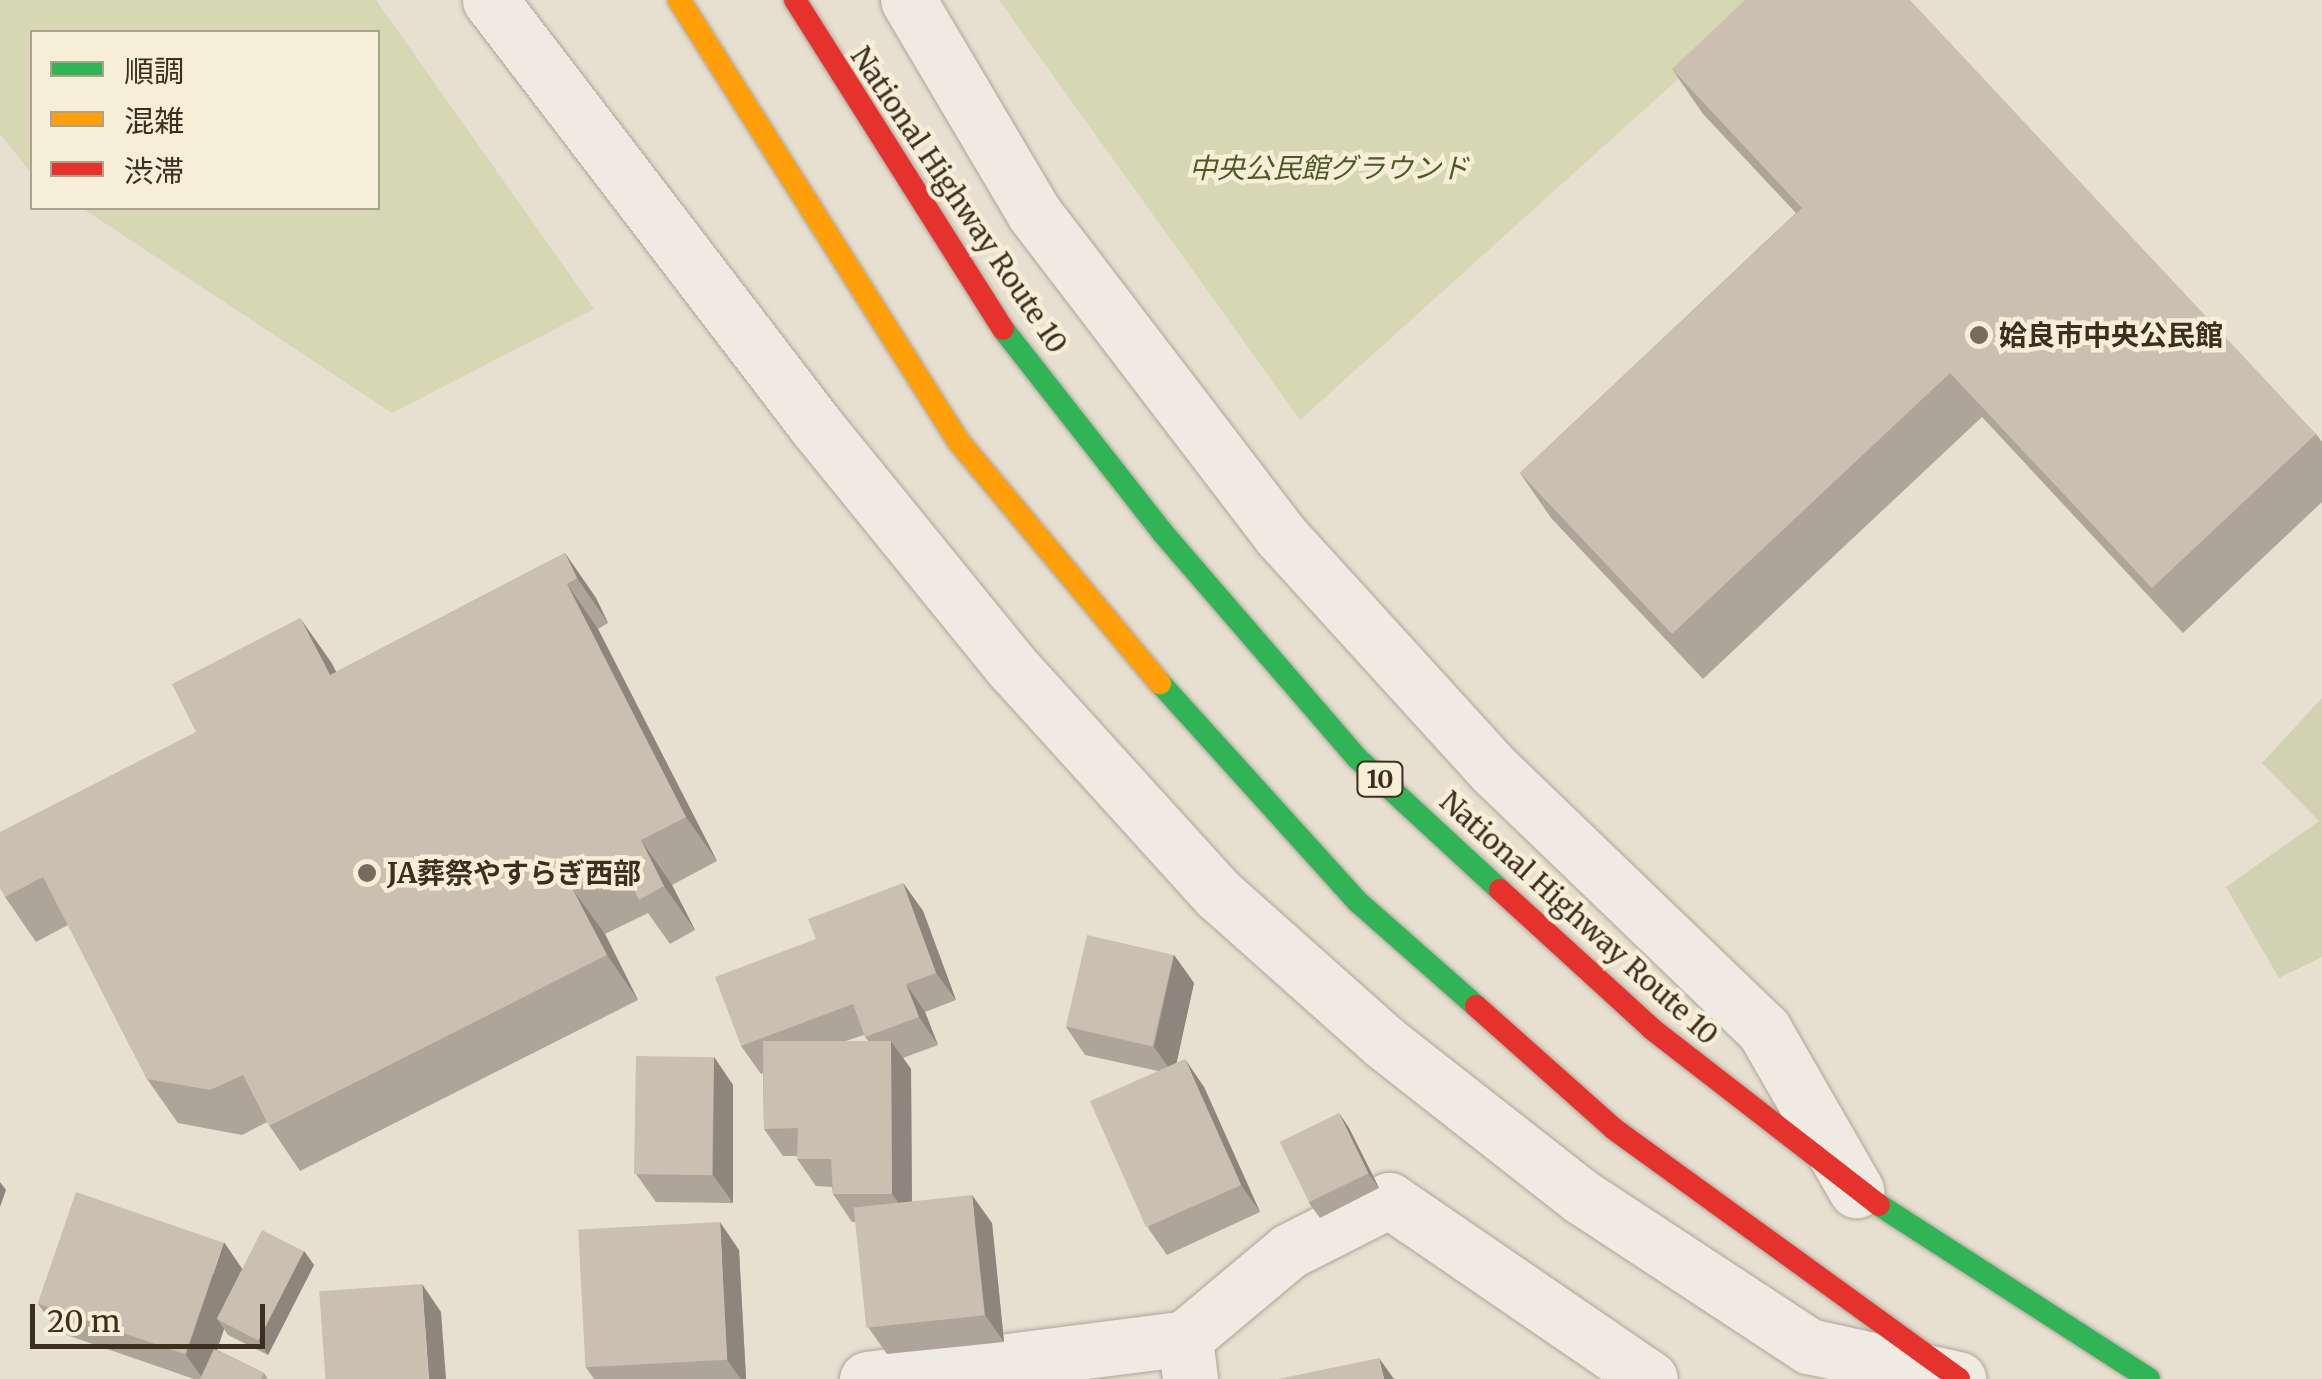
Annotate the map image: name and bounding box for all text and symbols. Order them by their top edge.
legend [30,30,380,210]
street label: National Highway Route 10 [844,40,1074,360]
text: 順調 [124,52,184,90]
text: 混雑 [124,102,184,140]
park label: 中央公民館グラウンド [1189,151,1469,185]
text: 渋滞 [124,152,184,190]
place label: 姶良市中央公民館 [1999,318,2223,352]
marker: 姶良市中央公民館 [1968,324,1990,346]
road number: 10 [1355,759,1405,799]
street label: National Highway Route 10 [1433,784,1725,1052]
place label: JA葬祭やすらぎ西部 [387,856,641,890]
marker: JA葬祭やすらぎ西部 [356,862,378,884]
scale bar [35,1284,270,1346]
text: 20 m [47,1302,120,1340]

